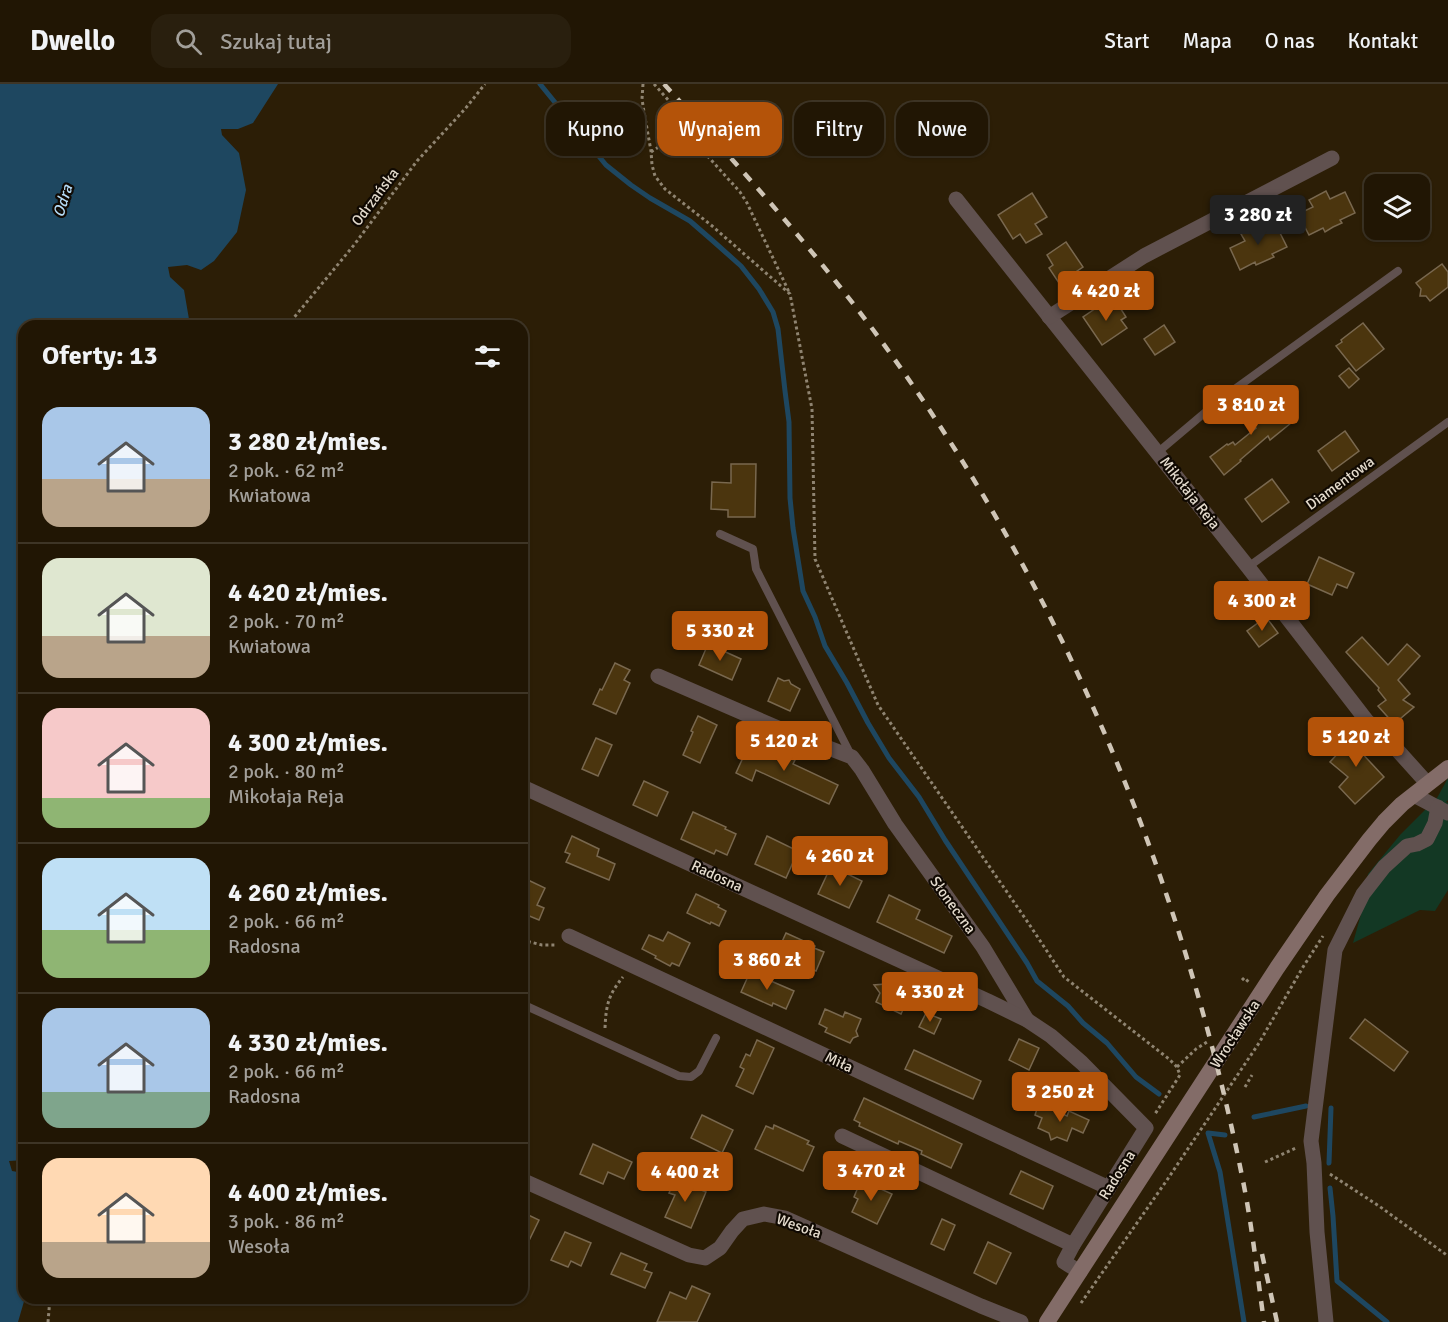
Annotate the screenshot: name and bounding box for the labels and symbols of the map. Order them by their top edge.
street label: Odrzańska [347,165,403,229]
water label: Odra [49,182,78,220]
pin: 3 280 zł [1196,195,1320,246]
pin: 4 420 zł [1044,271,1168,322]
pin: 3 810 zł [1189,385,1313,436]
street label: Diamentowa [1302,452,1378,514]
street label: Mikołaja Reja [1156,453,1224,533]
pin: 4 300 zł [1200,581,1324,632]
pin: 5 330 zł [658,611,782,662]
pin: 5 120 zł [1294,717,1418,768]
pin: 5 120 zł [722,721,846,772]
pin: 4 260 zł [778,836,902,887]
street label: Radosna [688,856,746,896]
street label: Słoneczna [926,873,980,937]
pin: 3 860 zł [705,940,829,991]
pin: 4 330 zł [868,972,992,1023]
street label: Wrocławska [1206,997,1264,1071]
street label: Miła [822,1048,856,1076]
pin: 3 250 zł [998,1072,1122,1123]
street label: Radosna [1095,1147,1139,1203]
pin: 3 470 zł [809,1151,933,1202]
pin: 4 400 zł [623,1152,747,1203]
street label: Wesoła [774,1210,824,1242]

